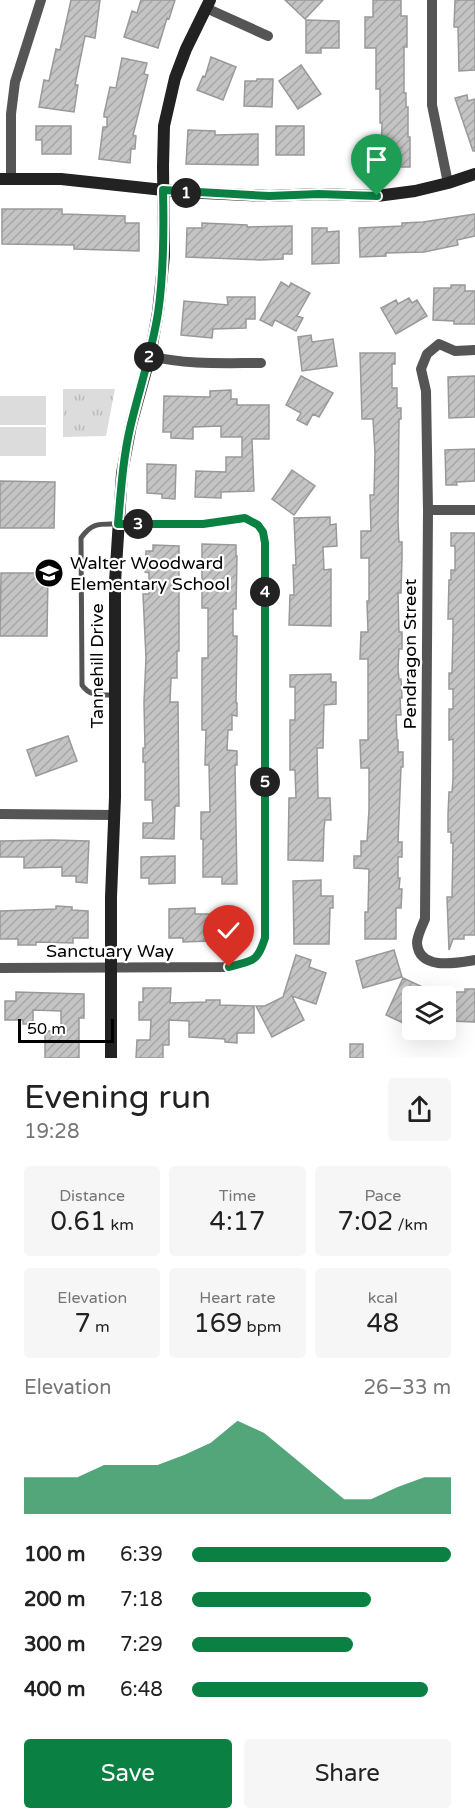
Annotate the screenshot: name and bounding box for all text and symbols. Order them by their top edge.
pin [351,134,402,196]
icon: arrive [360,143,393,176]
pin: 1 [171,178,201,208]
text: 1 [181,183,191,203]
pin: 2 [134,342,164,372]
text: 2 [144,347,154,367]
pin: 3 [123,509,153,539]
text: 3 [133,514,143,534]
place label: Walter Woodward Elementary School [70,552,230,595]
school or university icon: Walter Woodward Elementary School [33,557,65,589]
pin: 4 [250,577,280,607]
street label: Pendragon Street [399,579,421,729]
text: 4 [260,582,270,602]
street label: Tannehill Drive [86,603,108,729]
pin: 5 [250,767,280,797]
text: 5 [260,772,270,792]
pin [203,905,254,967]
icon: check [212,914,245,947]
street label: Sanctuary Way [46,940,174,962]
map controls [402,986,456,1040]
button: layers [402,986,456,1040]
scale bar [18,1016,114,1044]
text: 50 m [27,1019,66,1039]
text: Evening run [24,1078,211,1117]
button: share [388,1078,451,1141]
text: 19:28 [24,1120,79,1144]
text: Distance [59,1186,125,1206]
text: Time [219,1186,256,1206]
text: Pace [364,1186,401,1206]
text: 0.61 [51,1206,106,1237]
text: 4:17 [210,1206,265,1237]
text: 7:02 [338,1206,393,1237]
text: km [106,1215,134,1235]
text: /km [393,1215,428,1235]
text: Elevation [57,1288,127,1308]
text: Heart rate [199,1288,276,1308]
text: kcal [368,1288,398,1308]
text: 7 [75,1308,91,1339]
text: 169 [193,1308,242,1339]
text: 48 [366,1308,399,1339]
text: m [91,1317,110,1337]
text: bpm [242,1317,282,1337]
text: Elevation [24,1376,111,1400]
text: 26–33 m [364,1376,451,1400]
text: 100 m [24,1543,85,1567]
text: 6:39 [120,1543,163,1567]
text: 200 m [24,1588,85,1612]
text: 7:18 [120,1588,163,1612]
text: 300 m [24,1633,85,1657]
text: 7:29 [120,1633,163,1657]
text: 400 m [24,1678,85,1702]
text: 6:48 [120,1678,163,1702]
button: Save [24,1739,232,1808]
button: Share [244,1739,451,1808]

